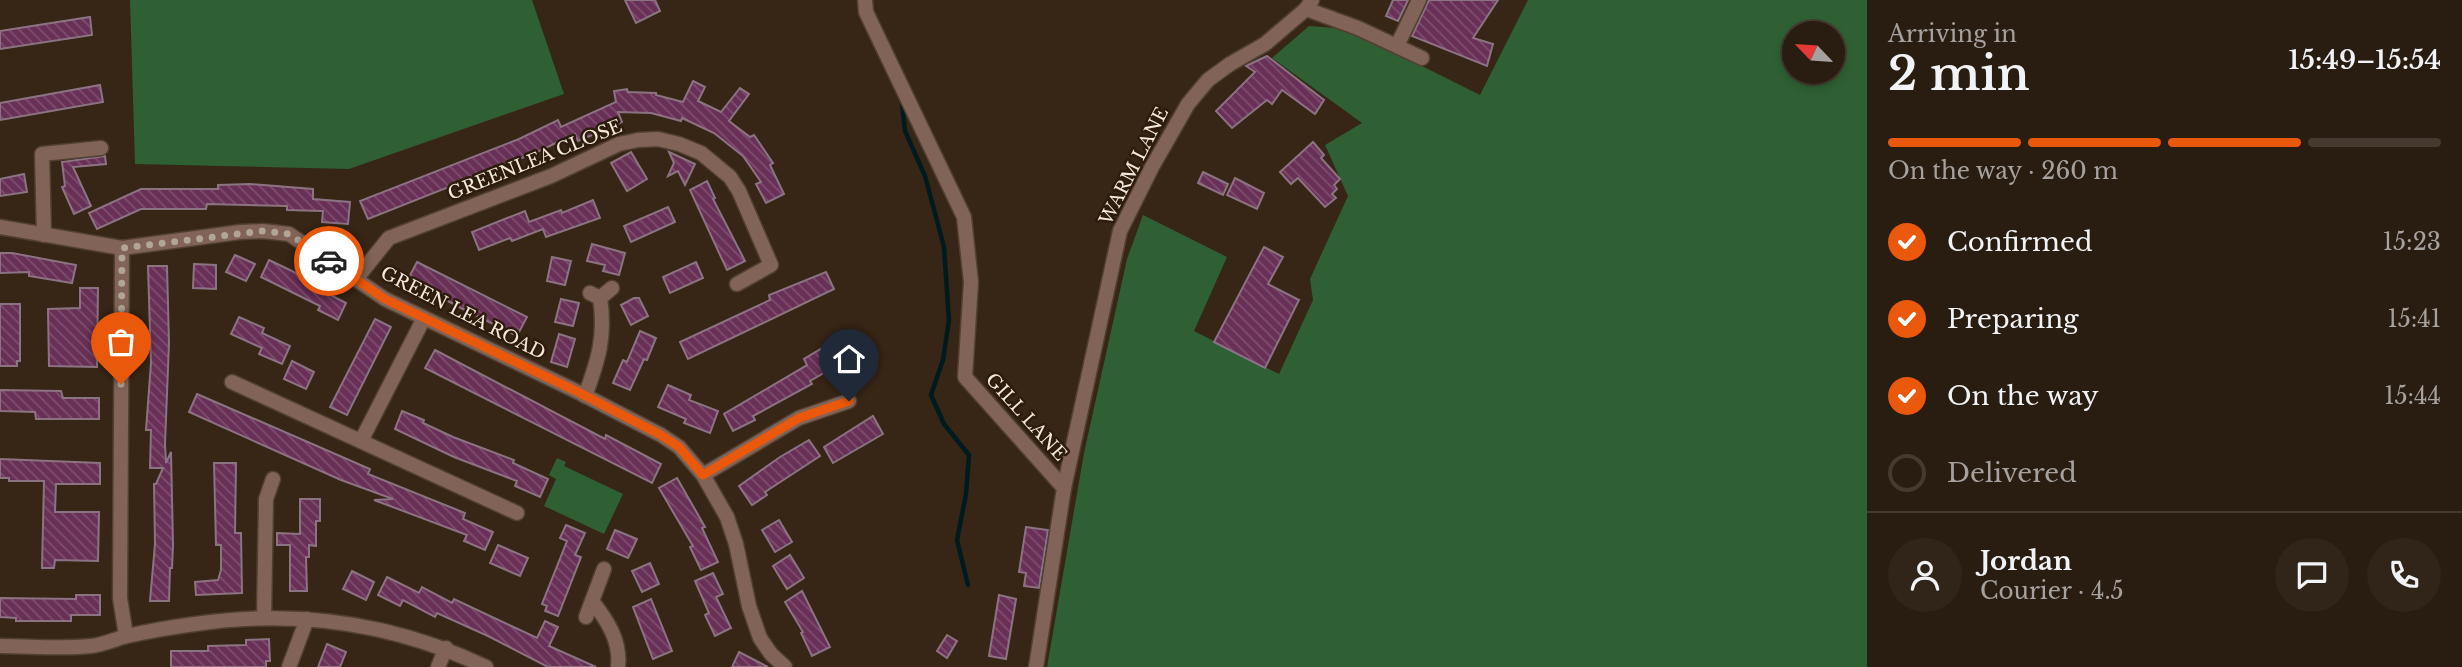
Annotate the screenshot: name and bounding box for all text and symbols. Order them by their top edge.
text: Arriving in [1888,20,2017,48]
north arrow [1782,21,1844,84]
map controls [1782,21,1845,84]
text: 15:49–15:54 [2288,44,2441,76]
text: 2 min [1888,45,2030,102]
street label: WARM LANE [1094,104,1173,229]
street label: GREENLEA CLOSE [445,115,625,205]
text: On the way · 260 m [1888,157,2118,185]
icon: check [1888,223,1926,261]
courier [294,226,364,296]
text: Confirmed [1947,226,2092,258]
text: 15:23 [2383,228,2441,256]
icon: car [310,242,348,280]
street label: GREEN LEA ROAD [377,262,549,364]
icon: check [1888,300,1926,338]
text: Preparing [1947,303,2079,335]
text: 15:41 [2387,305,2441,333]
pin [91,312,151,384]
icon: bag [102,323,140,361]
pin [819,329,879,401]
icon: home [830,340,868,378]
street label: GILL LANE [981,369,1071,465]
icon: check [1888,377,1926,415]
text: On the way [1947,380,2099,412]
text: 15:44 [2384,382,2441,410]
text: Delivered [1947,457,2077,489]
button: person [1888,538,1962,612]
button: chat [2275,538,2349,612]
button: phone [2367,538,2441,612]
text: Jordan [1980,545,2072,577]
text: Courier · 4.5 [1980,577,2124,605]

